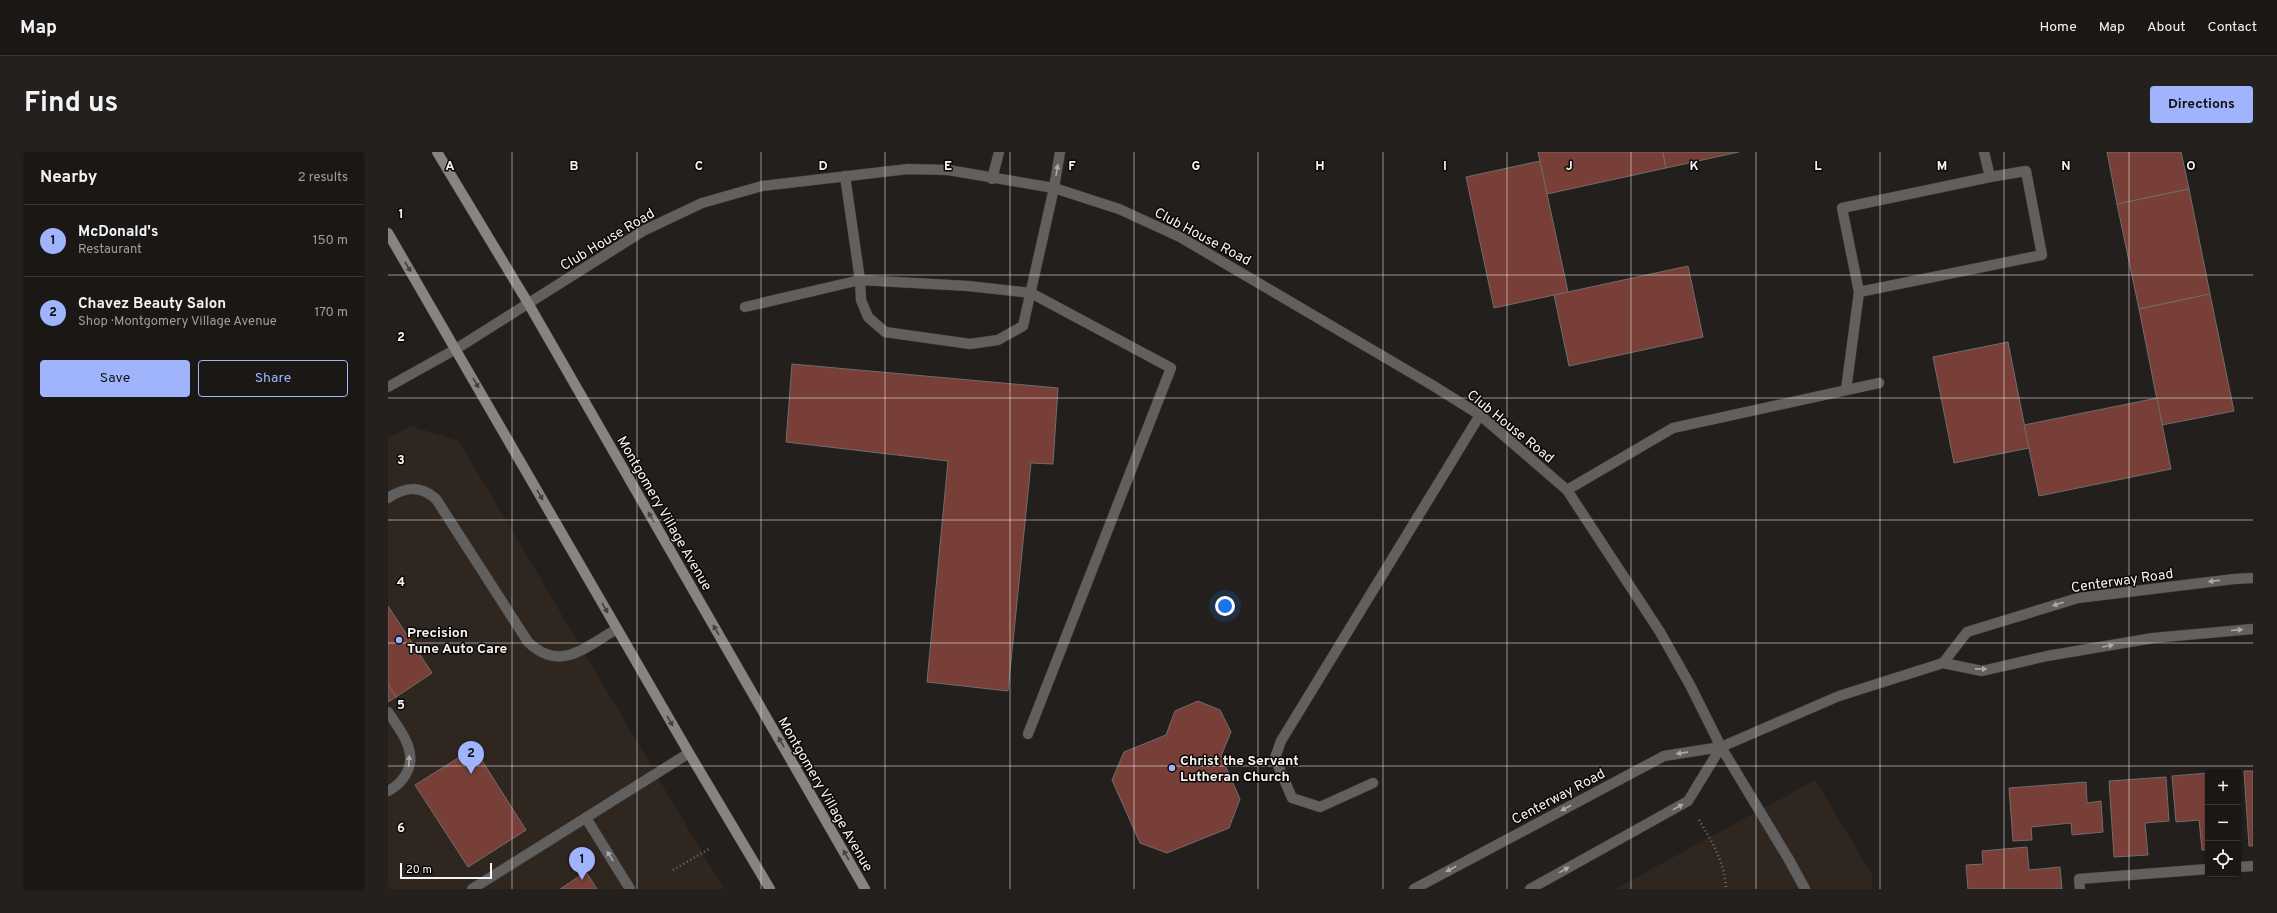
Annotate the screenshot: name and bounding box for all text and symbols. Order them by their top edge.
text: Map [20,16,57,40]
text: Home [2040,19,2077,36]
text: Map [2099,19,2125,36]
text: About [2147,19,2186,36]
text: Contact [2208,19,2257,36]
text: Find us [24,86,118,122]
button: Directions [2150,86,2253,123]
text: A [445,159,455,175]
text: B [570,159,579,175]
text: C [695,159,703,175]
text: D [818,159,828,175]
text: E [944,159,952,175]
text: F [1068,159,1076,175]
text: G [1192,159,1201,175]
text: H [1315,159,1325,175]
text: I [1443,159,1447,175]
text: J [1565,159,1573,175]
text: K [1689,159,1699,175]
text: L [1814,159,1822,175]
text: M [1937,159,1947,175]
text: N [2061,159,2071,175]
text: O [2186,159,2196,175]
one-way arrow [1054,164,1060,176]
text: Nearby [40,167,97,189]
text: 2 results [298,170,348,186]
street label: Club House Road [558,205,658,275]
street label: Club House Road [1151,205,1254,270]
text: 1 [398,207,404,223]
text: McDonald's [78,223,158,242]
text: 1 [50,233,56,249]
text: 150 m [313,233,348,249]
text: Restaurant [78,242,142,258]
one-way arrow [404,261,411,273]
text: Chavez Beauty Salon [78,295,226,314]
text: 2 [49,305,57,321]
text: 170 m [314,305,348,321]
text: Shop · Montgomery Village Avenue [78,314,277,330]
text: 2 [397,330,405,346]
button: Save [40,360,190,397]
button: Share [198,360,348,397]
one-way arrow [472,377,479,389]
street label: Club House Road [1463,387,1557,467]
street label: Montgomery Village Avenue [613,434,715,594]
text: 3 [397,453,405,469]
one-way arrow [537,490,544,501]
one-way arrow [648,511,655,523]
street label: Centerway Road [2070,566,2174,597]
text: 4 [397,575,405,591]
one-way arrow [2208,578,2220,584]
your location [1215,596,1235,616]
one-way arrow [2052,601,2064,607]
one-way arrow [602,602,609,614]
one-way arrow [713,624,719,636]
place label: Precision Tune Auto Care [407,625,507,658]
one-way arrow [2231,627,2243,633]
marker: Precision Tune Auto Care [394,635,404,645]
one-way arrow [2102,642,2115,648]
one-way arrow [1975,666,1988,672]
text: 5 [397,698,405,714]
one-way arrow [667,715,674,727]
street label: Montgomery Village Avenue [774,715,876,875]
one-way arrow [777,737,784,748]
pin: 2 [458,741,484,774]
one-way arrow [1676,750,1688,756]
place label: Christ the Servant Lutheran Church [1180,753,1299,786]
one-way arrow [406,755,413,767]
marker: Christ the Servant Lutheran Church [1167,763,1177,773]
street label: Centerway Road [1509,766,1608,829]
map controls [2205,769,2241,877]
button: + [2205,769,2241,805]
one-way arrow [1672,803,1684,810]
one-way arrow [1560,805,1571,811]
button: − [2205,805,2241,841]
text: 6 [397,821,405,837]
button: locate [2205,841,2241,877]
pin: 1 [569,847,595,880]
one-way arrow [842,849,849,861]
one-way arrow [606,850,613,862]
scale bar [400,861,492,880]
text: 20 m [406,863,432,877]
one-way arrow [1445,866,1457,873]
one-way arrow [1558,867,1570,873]

